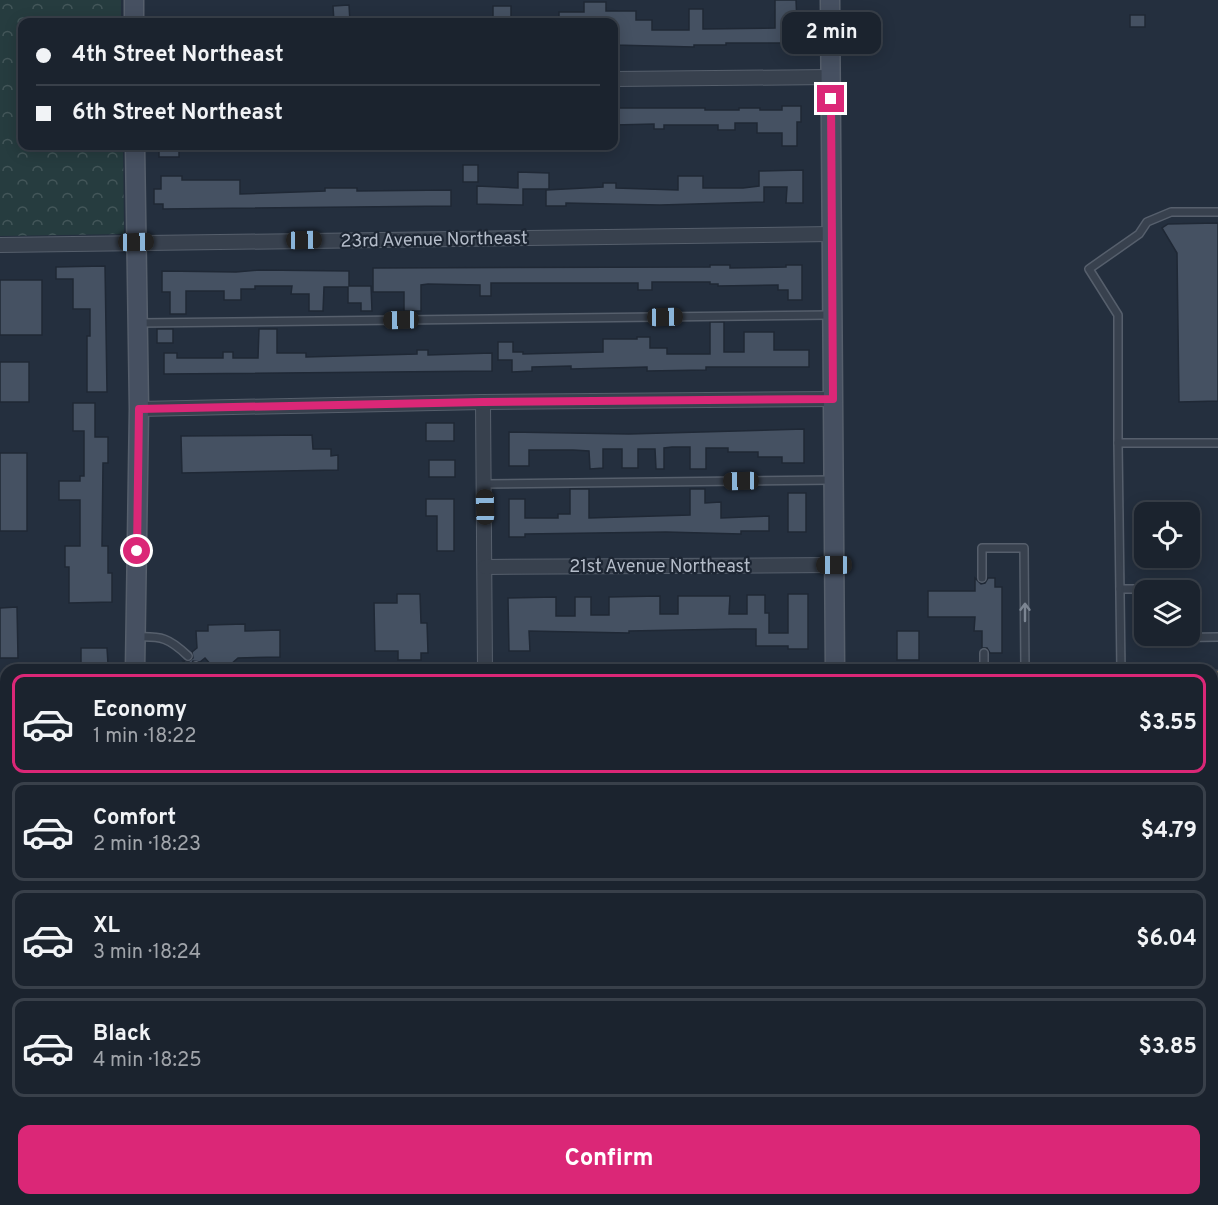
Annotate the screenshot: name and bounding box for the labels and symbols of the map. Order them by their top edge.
callout: 2 min [782,12,880,54]
route end [817,85,844,112]
street label: 23rd Avenue Northeast [340,227,528,254]
car [286,231,322,249]
car [118,233,154,251]
car [647,308,683,326]
car [383,311,419,329]
car [723,472,759,490]
car [476,489,494,525]
route start [123,537,150,564]
street label: 21st Avenue Northeast [569,556,751,579]
car [816,556,852,574]
one-way arrow [1019,603,1031,623]

